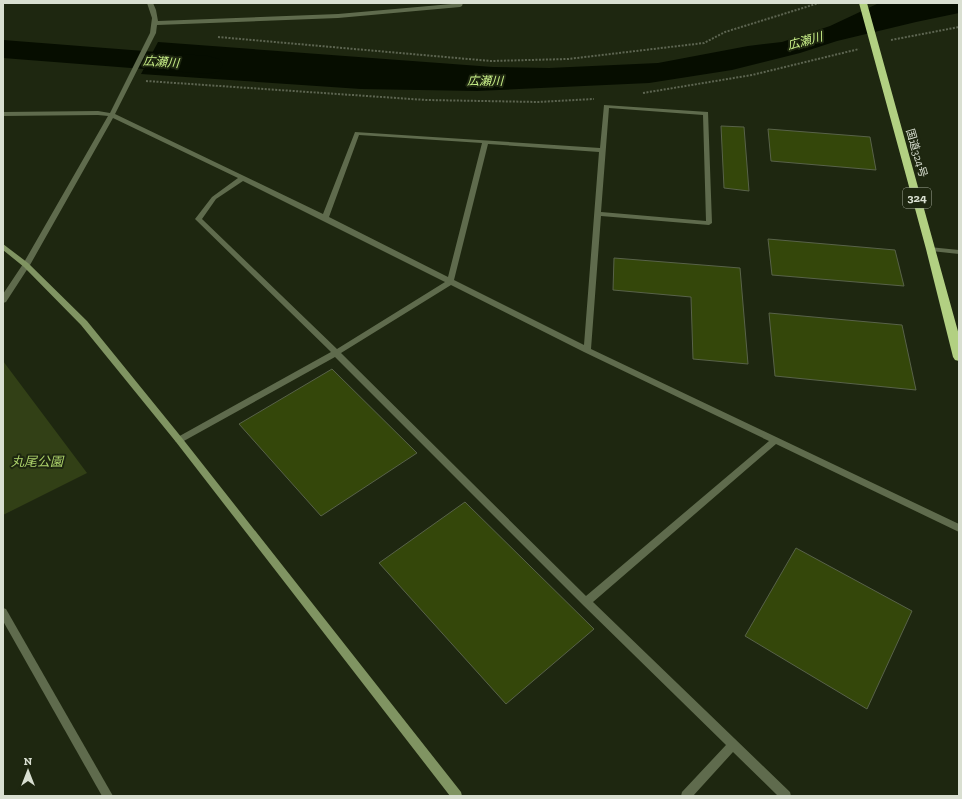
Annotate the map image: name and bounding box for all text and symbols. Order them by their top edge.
water label: 広瀬川 [786,29,826,52]
water label: 広瀬川 [143,54,181,70]
water label: 広瀬川 [467,74,505,88]
street label: 国道324号 [903,127,930,179]
road number: 324 [903,188,931,208]
park label: 丸尾公園 [11,454,65,469]
north arrow [8,751,48,791]
text: N [24,755,33,768]

